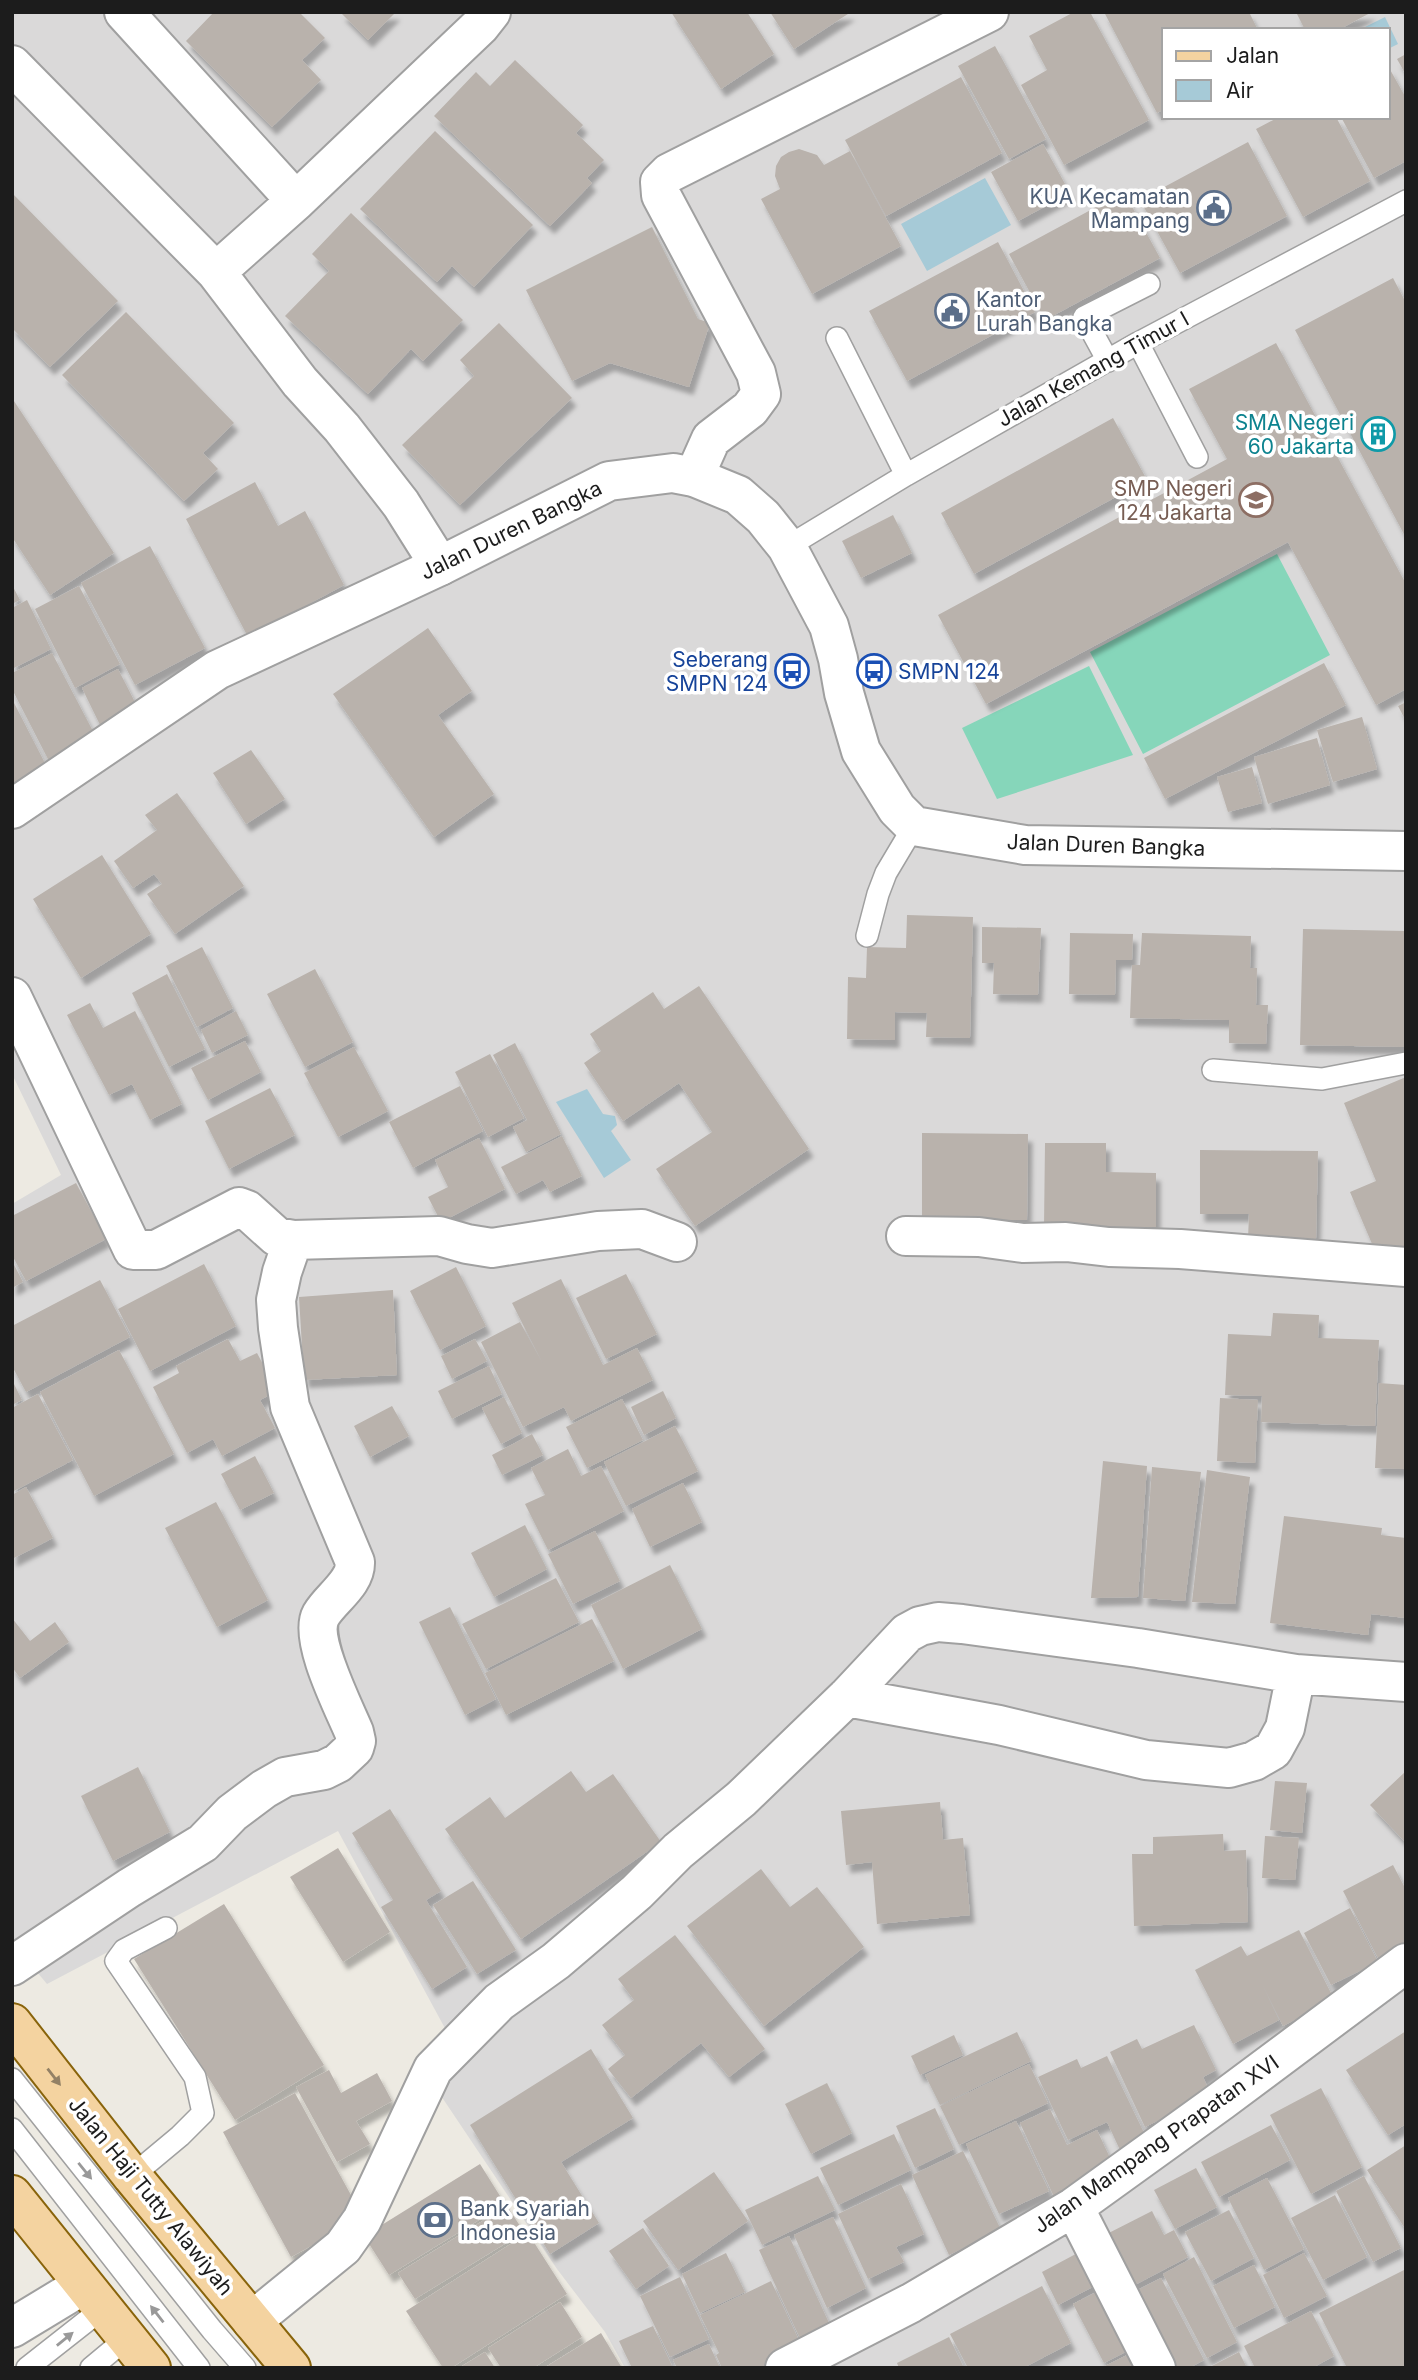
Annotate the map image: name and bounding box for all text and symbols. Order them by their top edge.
legend [1162,28,1390,119]
text: Jalan [1226,43,1279,68]
text: Air [1226,78,1254,103]
place label: KUA Kecamatan Mampang [1029,184,1190,233]
public building icon: KUA Kecamatan Mampang [1195,189,1233,227]
place label: Kantor Lurah Bangka [976,287,1112,336]
public building icon: Kantor Lurah Bangka [933,292,971,330]
street label: Jalan Kemang Timur I [993,306,1193,432]
place label: SMA Negeri 60 Jakarta [1235,410,1354,459]
building icon: SMA Negeri 60 Jakarta [1359,415,1397,453]
street label: Jalan Duren Bangka [416,475,606,585]
place label: SMP Negeri 124 Jakarta [1114,476,1232,525]
school or university icon: SMP Negeri 124 Jakarta [1237,481,1275,519]
place label: Seberang SMPN 124 [666,647,768,696]
bus stop icon: Seberang SMPN 124 [773,652,811,690]
bus stop icon: SMPN 124 [855,652,893,690]
place label: SMPN 124 [898,659,1000,684]
street label: Jalan Duren Bangka [1006,829,1206,861]
street label: Jalan Mampang Prapatan XVI [1029,2050,1283,2238]
one-way arrow [47,2067,62,2085]
street label: Jalan Haji Tutty Alawiyah [63,2092,239,2300]
one-way arrow [77,2163,92,2180]
place label: Bank Syariah Indonesia [460,2196,590,2245]
bank icon: Bank Syariah Indonesia [416,2201,454,2239]
one-way arrow [150,2305,164,2323]
one-way arrow [57,2332,74,2347]

